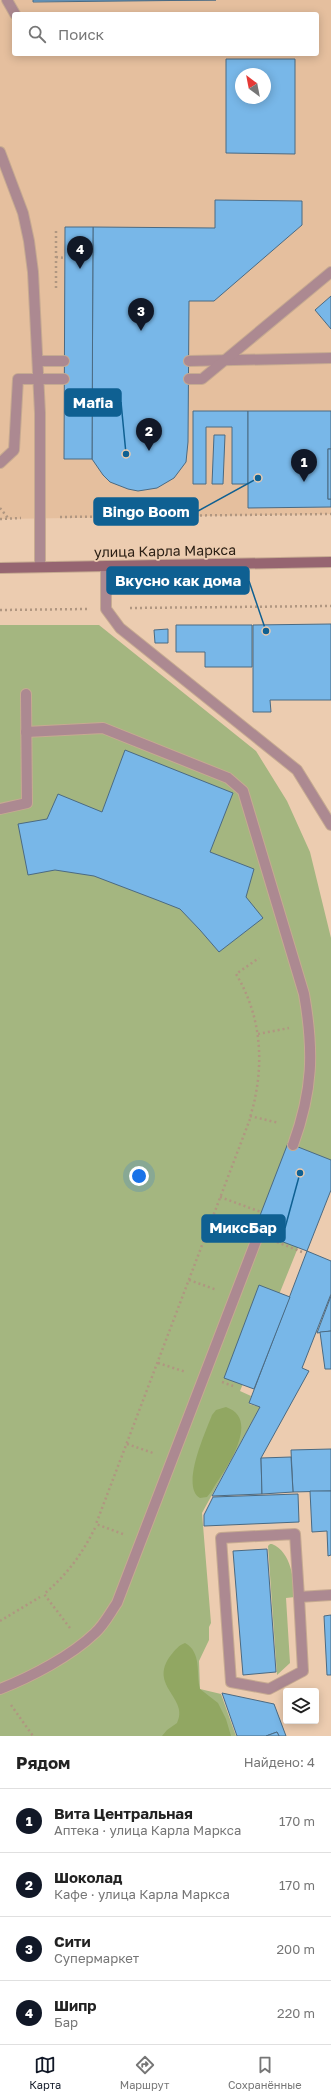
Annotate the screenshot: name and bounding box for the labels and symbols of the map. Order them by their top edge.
north arrow [235,68,271,104]
pin: 4 [67,236,93,269]
pin: 3 [128,298,154,331]
callout: Mafia [65,389,121,416]
text: Mafia [73,393,113,411]
pin: 2 [136,418,162,451]
pin: 1 [291,449,317,482]
callout: Bingo Boom [94,498,198,525]
text: Bingo Boom [102,502,190,520]
street label: улица Карла Маркса [94,541,236,560]
callout: Вкусно как дома [107,567,249,594]
text: Вкусно как дома [115,571,241,589]
your location [129,1166,149,1186]
callout: МиксБар [202,1215,285,1242]
text: МиксБар [209,1218,277,1236]

